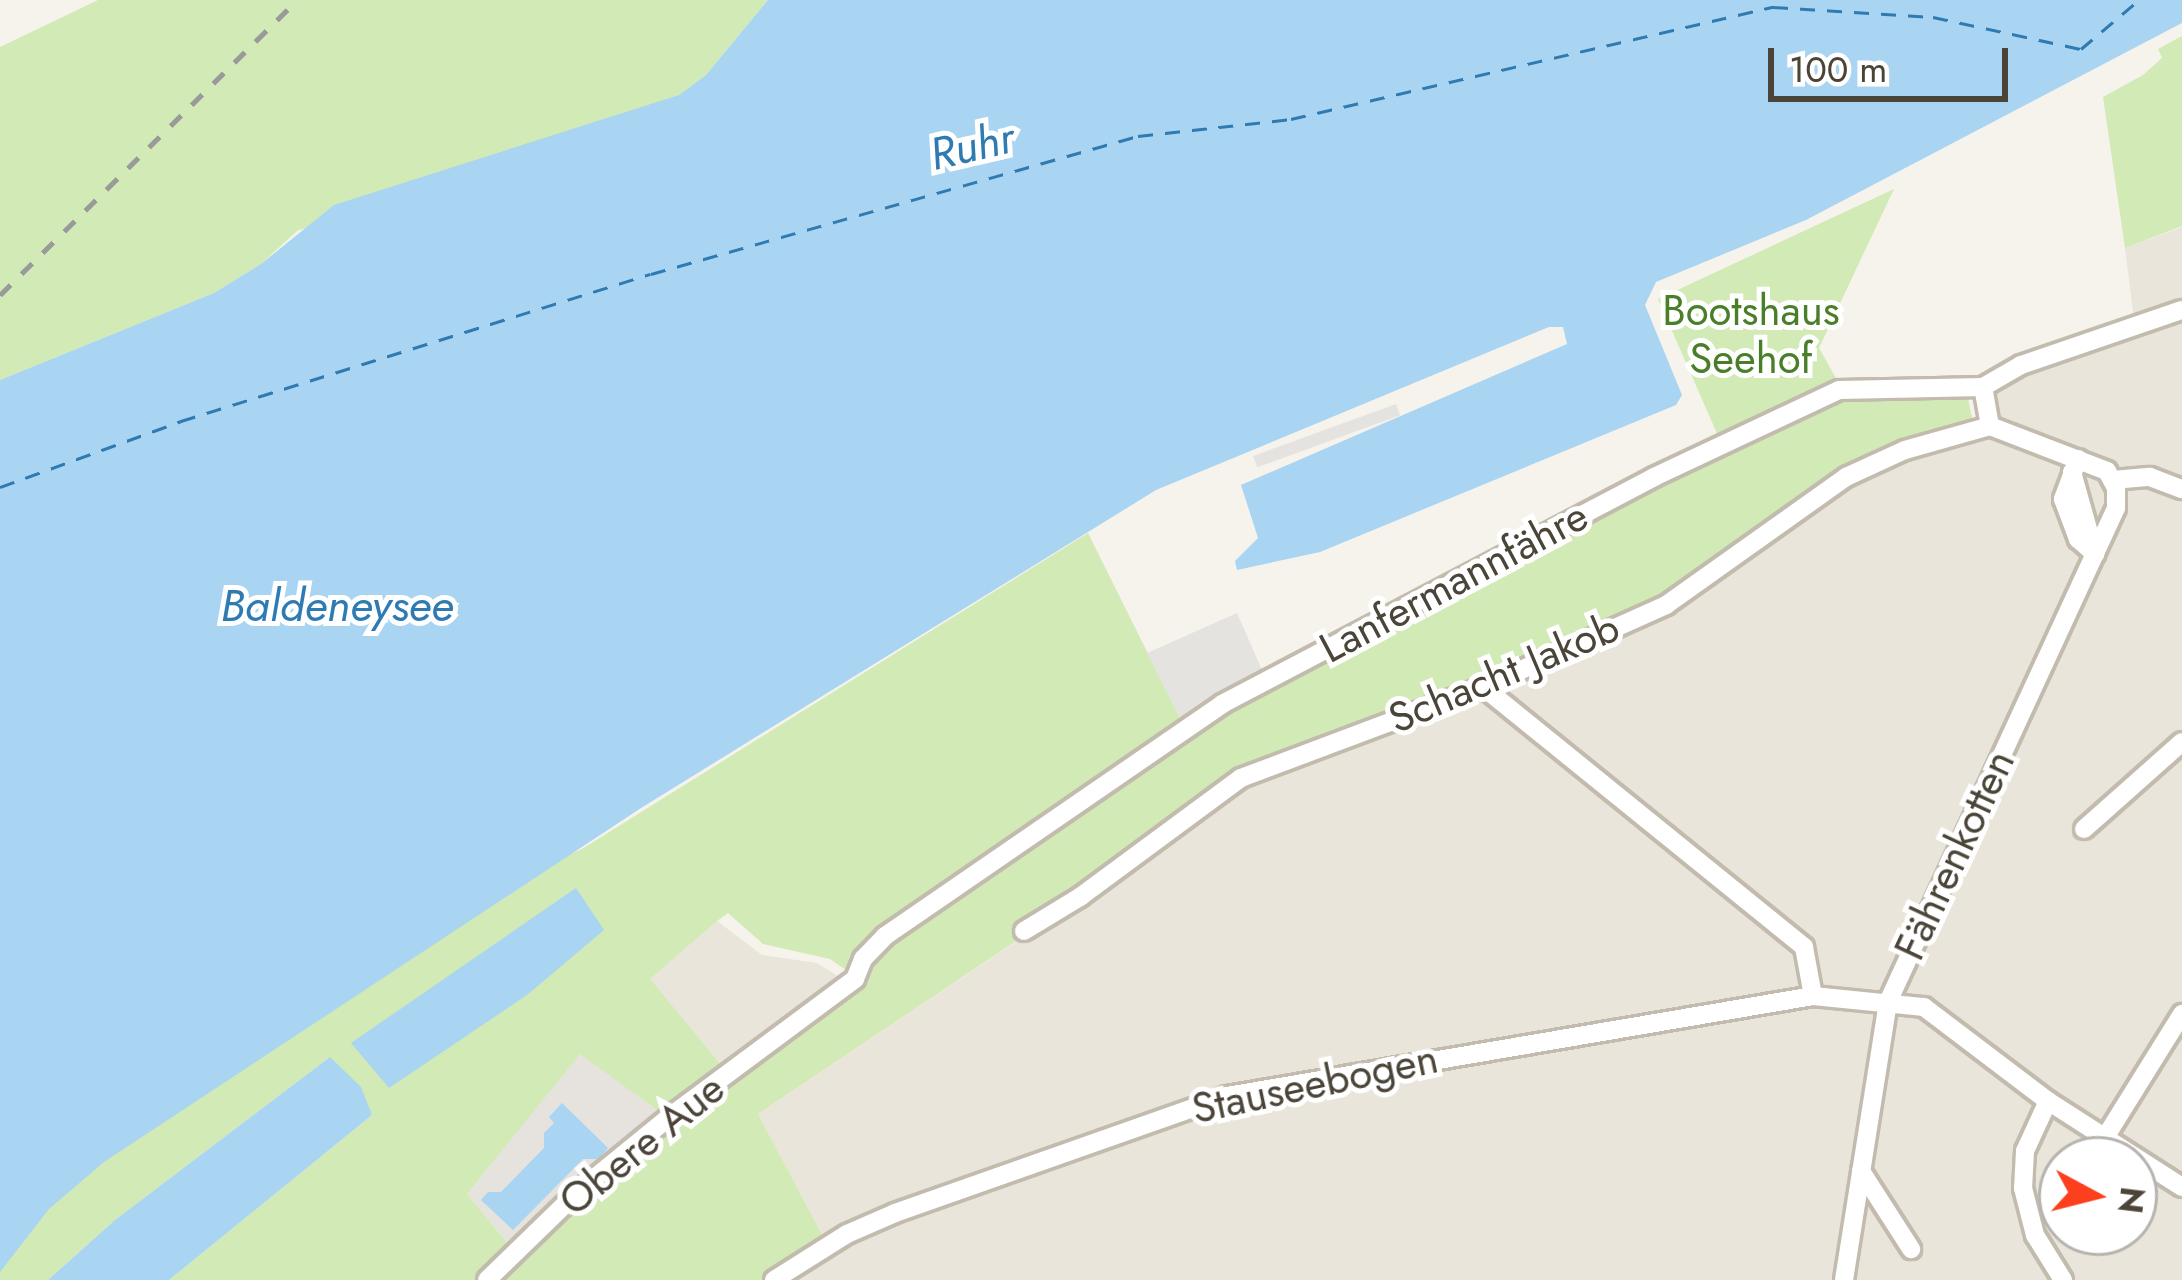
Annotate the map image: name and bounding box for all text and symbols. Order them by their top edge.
scale bar [1774,24,2014,98]
text: 100 m [1789,43,1887,95]
water label: Ruhr [924,110,1020,182]
park label: Bootshaus Seehof [1662,286,1840,385]
street label: Lanfermannfähre [1311,490,1597,674]
water label: Baldeneysee [220,579,454,633]
street label: Schacht Jakob [1381,602,1627,744]
street label: Fährenkotten [1885,742,2025,968]
street label: Stauseebogen [1187,1033,1443,1135]
street label: Obere Aue [549,1063,735,1227]
north arrow [2038,1136,2158,1256]
text: N [2106,1184,2156,1216]

